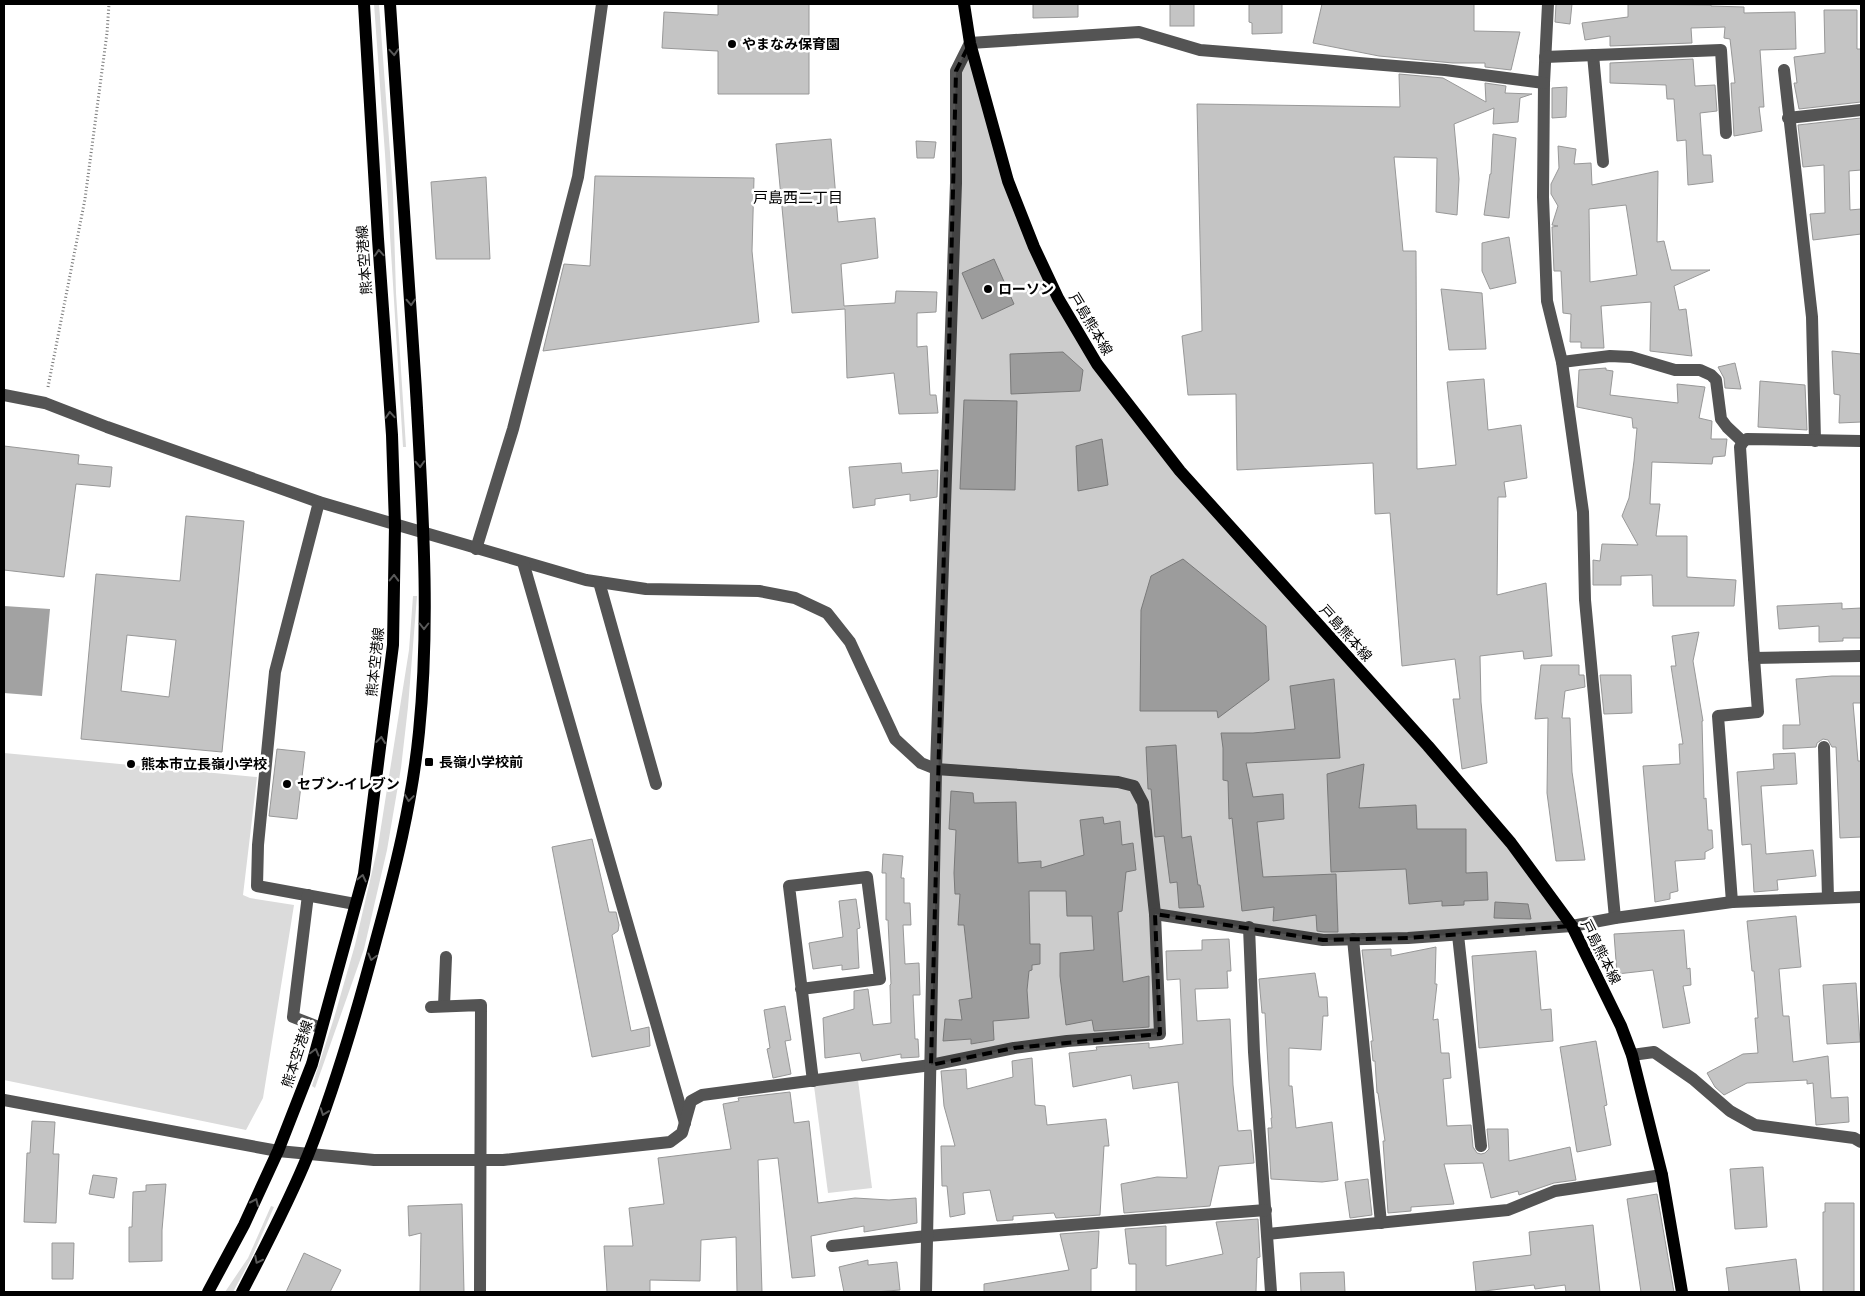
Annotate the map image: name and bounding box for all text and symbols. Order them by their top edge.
place label: やまなみ保育園 [742,36,840,52]
marker: やまなみ保育園 [726,38,738,50]
one-way arrow [388,49,399,57]
district label: 戸島西二丁目 [753,189,843,206]
street label: 熊本空港線 [354,225,374,295]
one-way arrow [373,249,384,257]
place label: ローソン [998,281,1054,297]
marker: ローソン [982,283,994,295]
street label: 戸島熊本線 [1066,290,1116,358]
one-way arrow [405,298,416,306]
one-way arrow [385,411,396,419]
one-way arrow [415,460,425,468]
one-way arrow [389,574,400,582]
street label: 戸島熊本線 [1317,602,1375,664]
one-way arrow [419,623,429,631]
street label: 熊本空港線 [363,626,387,698]
one-way arrow [375,735,386,743]
place label: 長嶺小学校前 [439,754,523,770]
place label: 熊本市立長嶺小学校 [141,756,267,772]
marker: 長嶺小学校前 [423,756,435,768]
marker: 熊本市立長嶺小学校 [125,758,137,770]
place label: セブン-イレブン [297,776,400,792]
marker: セブン-イレブン [281,778,293,790]
one-way arrow [404,795,415,803]
one-way arrow [356,873,367,882]
street label: 戸島熊本線 [1578,917,1624,987]
one-way arrow [367,952,378,961]
street label: 熊本空港線 [279,1018,315,1090]
one-way arrow [309,1047,320,1056]
one-way arrow [320,1107,330,1115]
one-way arrow [248,1198,259,1207]
one-way arrow [254,1255,264,1264]

